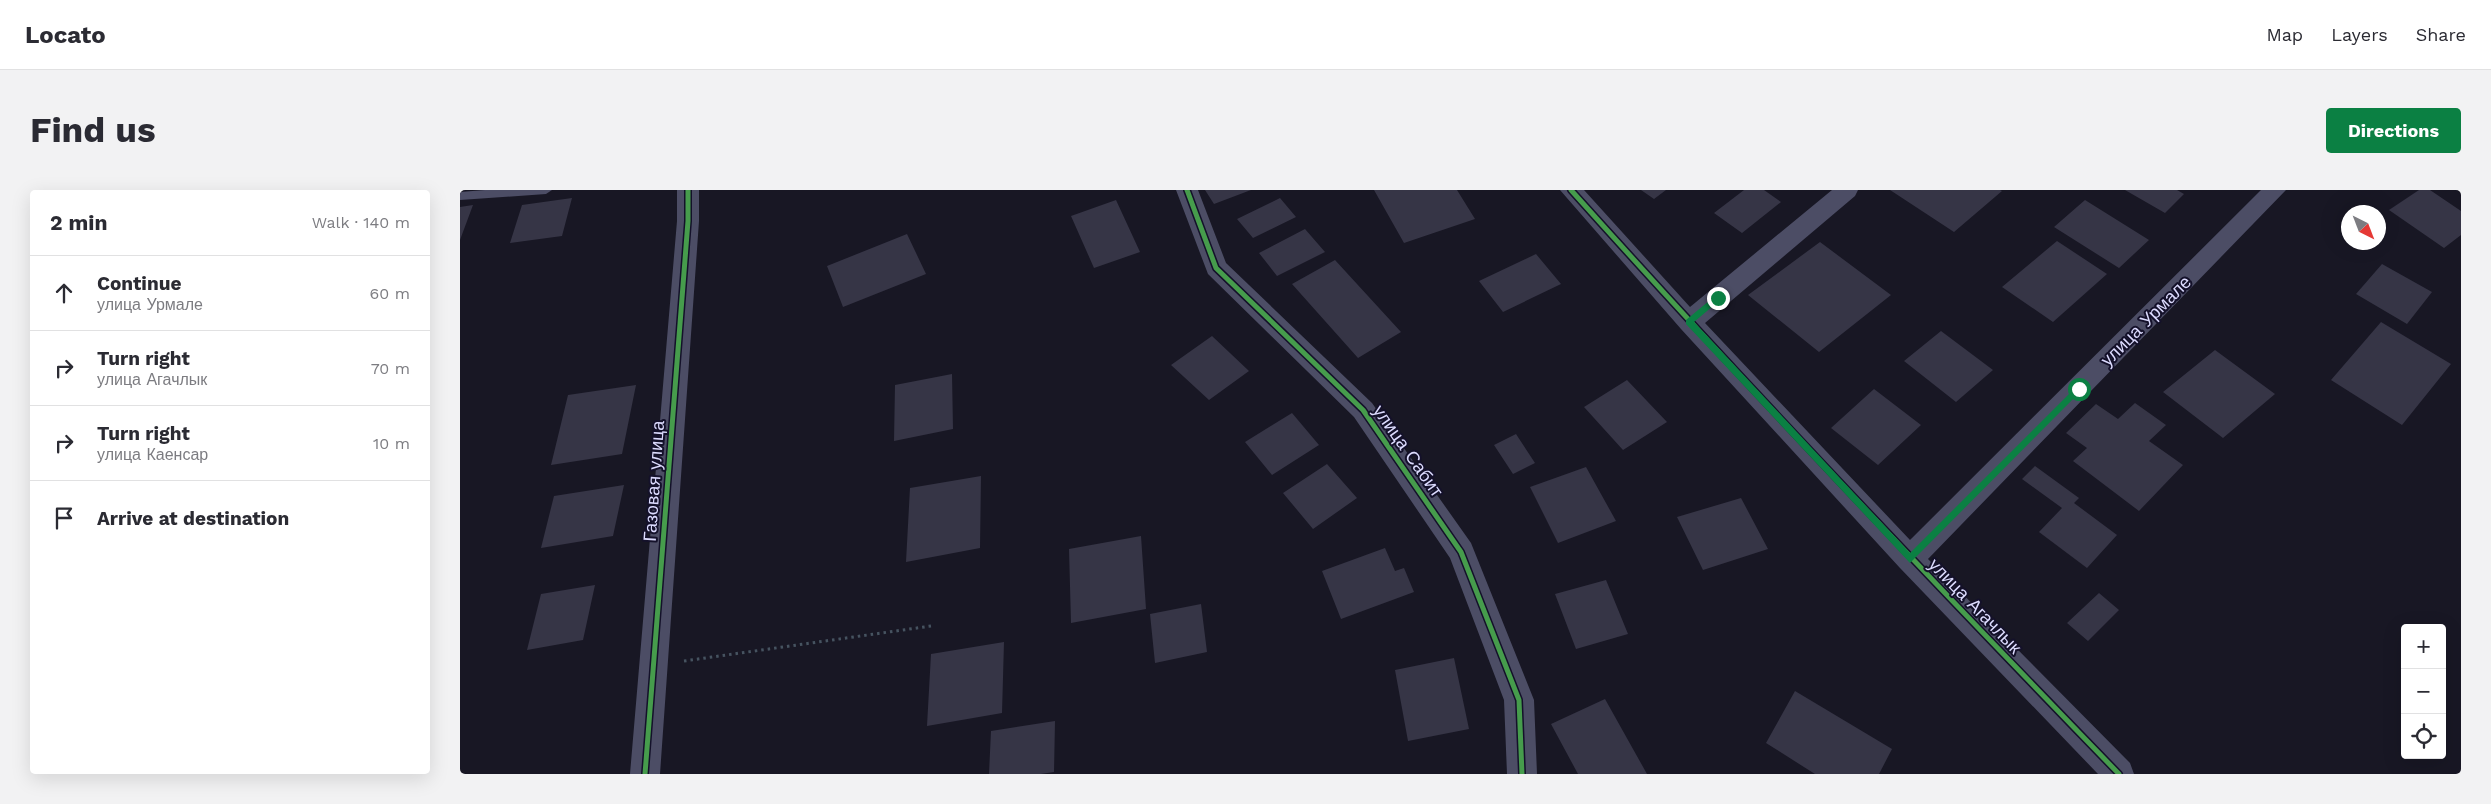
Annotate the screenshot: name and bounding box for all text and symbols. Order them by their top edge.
text: Locato [25,21,106,49]
text: Map [2266,24,2303,45]
text: Layers [2331,24,2388,45]
text: Share [2416,24,2466,45]
button: Directions [2326,108,2461,153]
text: Find us [30,109,156,151]
north arrow [2341,205,2386,250]
text: 2 min [50,210,107,235]
text: Walk · 140 m [312,213,410,232]
street label: улица Урмале [2096,271,2195,370]
text: Continue [97,272,181,295]
icon: ahead [50,279,78,307]
text: 60 m [370,284,410,303]
route end [1707,287,1730,310]
text: улица Урмале [97,295,203,314]
text: Turn right [97,347,190,370]
icon: right [50,354,78,382]
text: 70 m [371,359,410,378]
text: улица Агачлык [97,370,207,389]
route start [2068,378,2091,401]
street label: улица Сабит [1369,401,1448,501]
street label: Газовая улица [639,419,668,542]
text: Turn right [97,422,190,445]
icon: right [50,429,78,457]
text: 10 m [373,434,410,453]
text: улица Каенсар [97,445,208,464]
icon: arrive [50,504,78,532]
text: Arrive at destination [97,507,289,530]
street label: улица Агачлык [1925,554,2026,658]
map controls [2401,624,2446,759]
button: + [2401,624,2446,669]
button: − [2401,669,2446,714]
button: locate [2401,714,2446,759]

